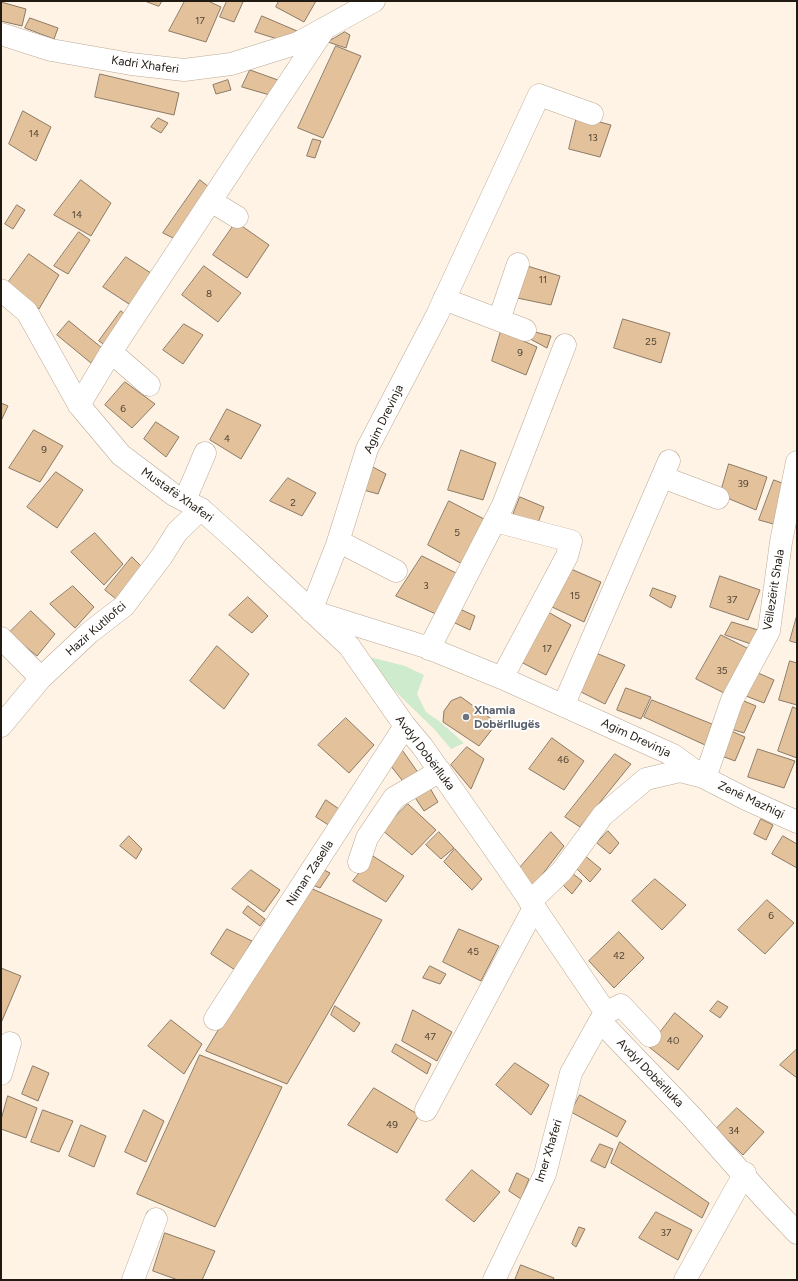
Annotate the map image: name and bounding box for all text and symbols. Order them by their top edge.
house number: 17 [195,15,205,27]
street label: Kadri Xhaferi [110,53,180,77]
house number: 14 [29,128,39,140]
house number: 13 [588,132,598,144]
house number: 14 [72,209,82,221]
house number: 11 [539,274,547,286]
house number: 8 [206,288,212,300]
house number: 25 [645,336,657,348]
house number: 9 [517,347,523,359]
street label: Agim Drevinja [361,382,407,456]
house number: 6 [120,403,126,415]
house number: 4 [224,433,230,445]
house number: 9 [41,444,47,456]
street label: Mustafë Xhaferi [138,465,216,525]
house number: 39 [737,478,749,490]
house number: 2 [290,497,296,509]
house number: 5 [454,527,460,539]
street label: Vëllezërit Shala [760,548,788,632]
house number: 3 [423,580,429,592]
house number: 15 [570,590,580,602]
house number: 37 [727,594,737,606]
street label: Hazir Kutllofci [63,599,129,659]
house number: 17 [542,643,552,655]
house number: 35 [716,665,728,677]
place label: Xhamia Dobërllugës [474,703,540,731]
marker: Xhamia Dobërllugës [461,712,471,722]
street label: Avdyl Dobërlluka [392,713,458,793]
street label: Agim Drevinja [599,716,673,760]
house number: 46 [557,754,569,766]
street label: Zenë Mazhiqi [715,778,787,822]
street label: Niman Zasella [283,837,337,909]
house number: 6 [768,910,774,922]
house number: 45 [467,946,479,958]
house number: 42 [613,950,625,962]
house number: 47 [424,1031,436,1043]
house number: 40 [667,1035,679,1047]
street label: Avdyl Dobërlluka [614,1036,686,1110]
street label: Imer Xhaferi [533,1118,565,1184]
house number: 49 [386,1119,398,1131]
house number: 34 [728,1125,740,1137]
house number: 37 [661,1227,671,1239]

